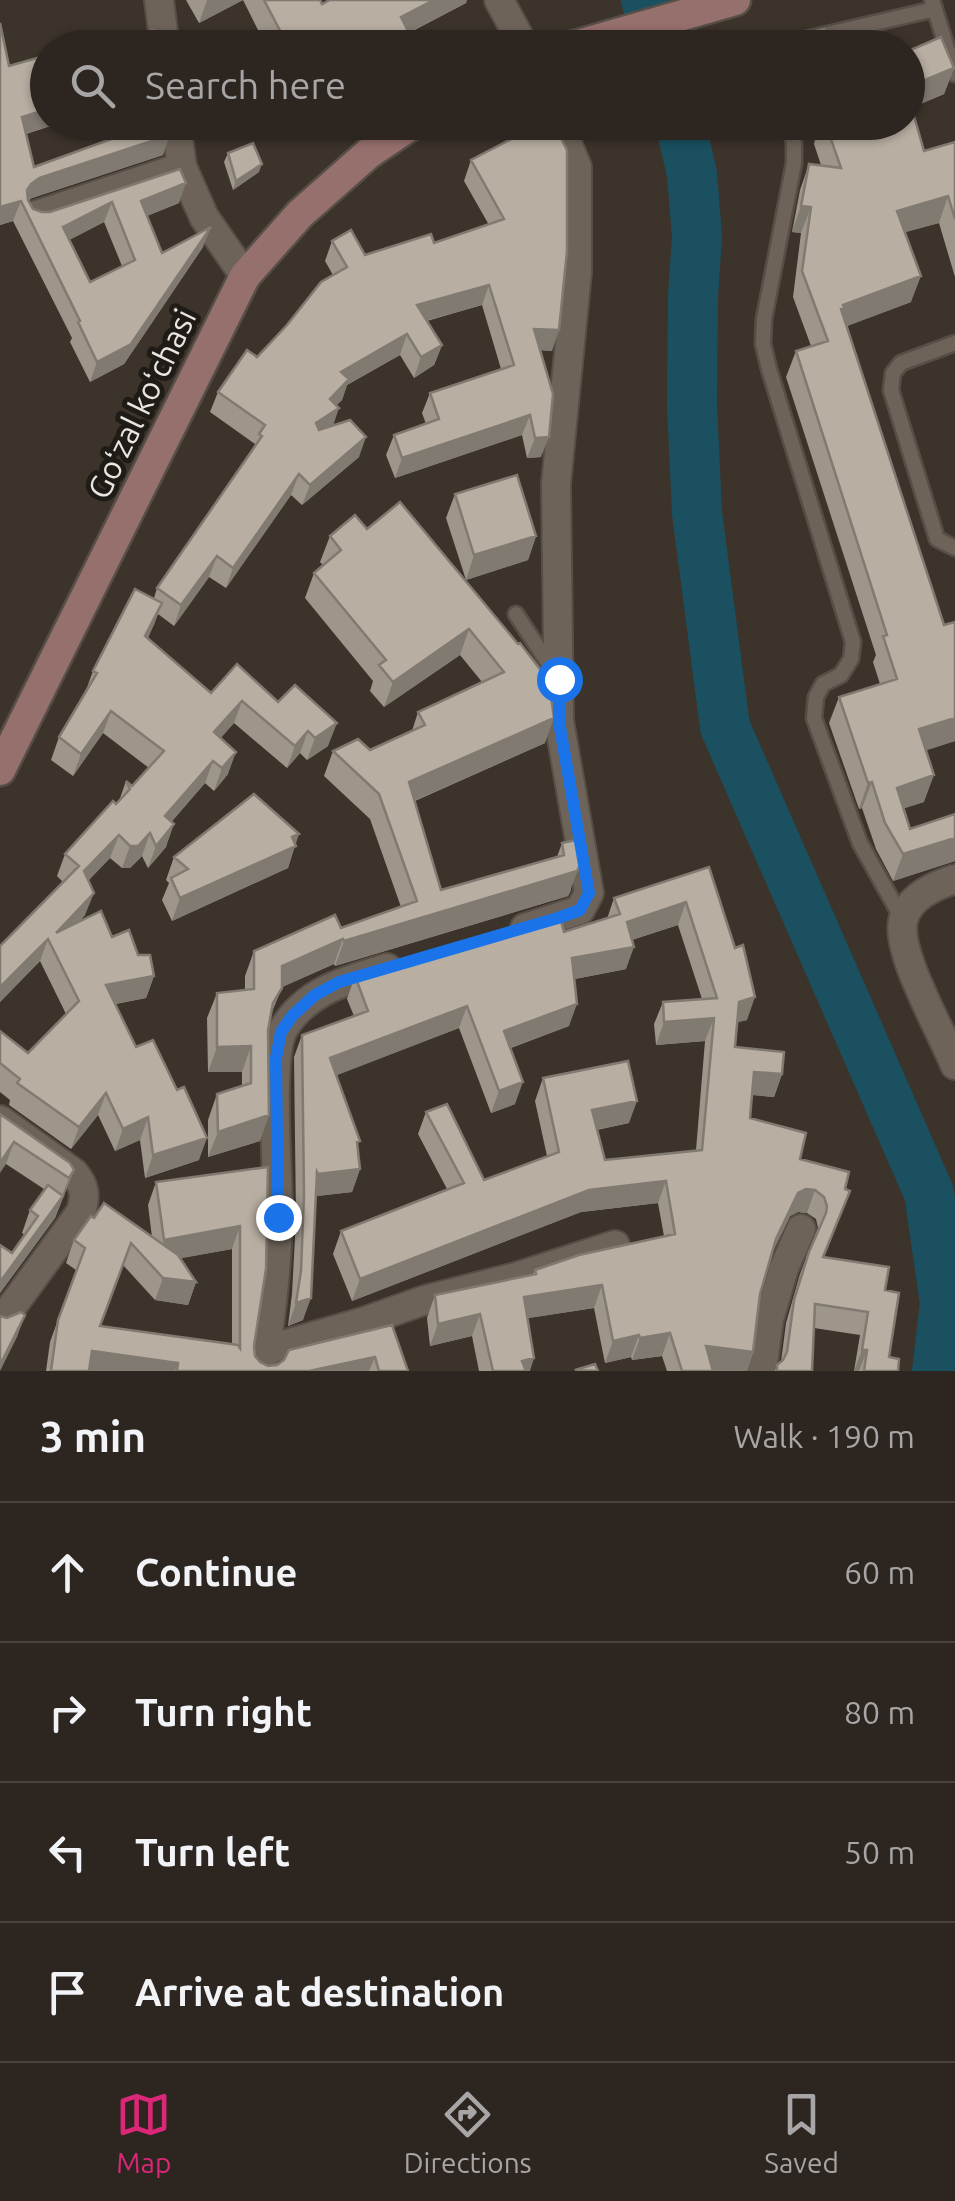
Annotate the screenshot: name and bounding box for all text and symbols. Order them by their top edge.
search box [30,30,925,140]
icon: search [65,58,120,113]
text: Search here [145,64,346,106]
street label: Goʻzal koʻchasi [80,303,203,504]
route start [537,657,583,703]
route end [256,1195,302,1241]
text: 3 min [40,1413,146,1460]
text: Walk · 190 m [733,1418,915,1454]
icon: ahead [40,1545,95,1600]
text: Continue [135,1551,297,1593]
text: 60 m [844,1554,915,1590]
icon: right [40,1685,95,1740]
text: Turn right [135,1691,312,1733]
text: 80 m [844,1694,915,1730]
icon: left [40,1825,95,1880]
text: Turn left [135,1831,290,1873]
text: 50 m [844,1834,915,1870]
icon: arrive [40,1965,95,2020]
text: Arrive at destination [135,1971,504,2013]
tab: Map [116,2087,171,2178]
tab: Directions [404,2087,532,2178]
tab: Saved [764,2087,839,2178]

